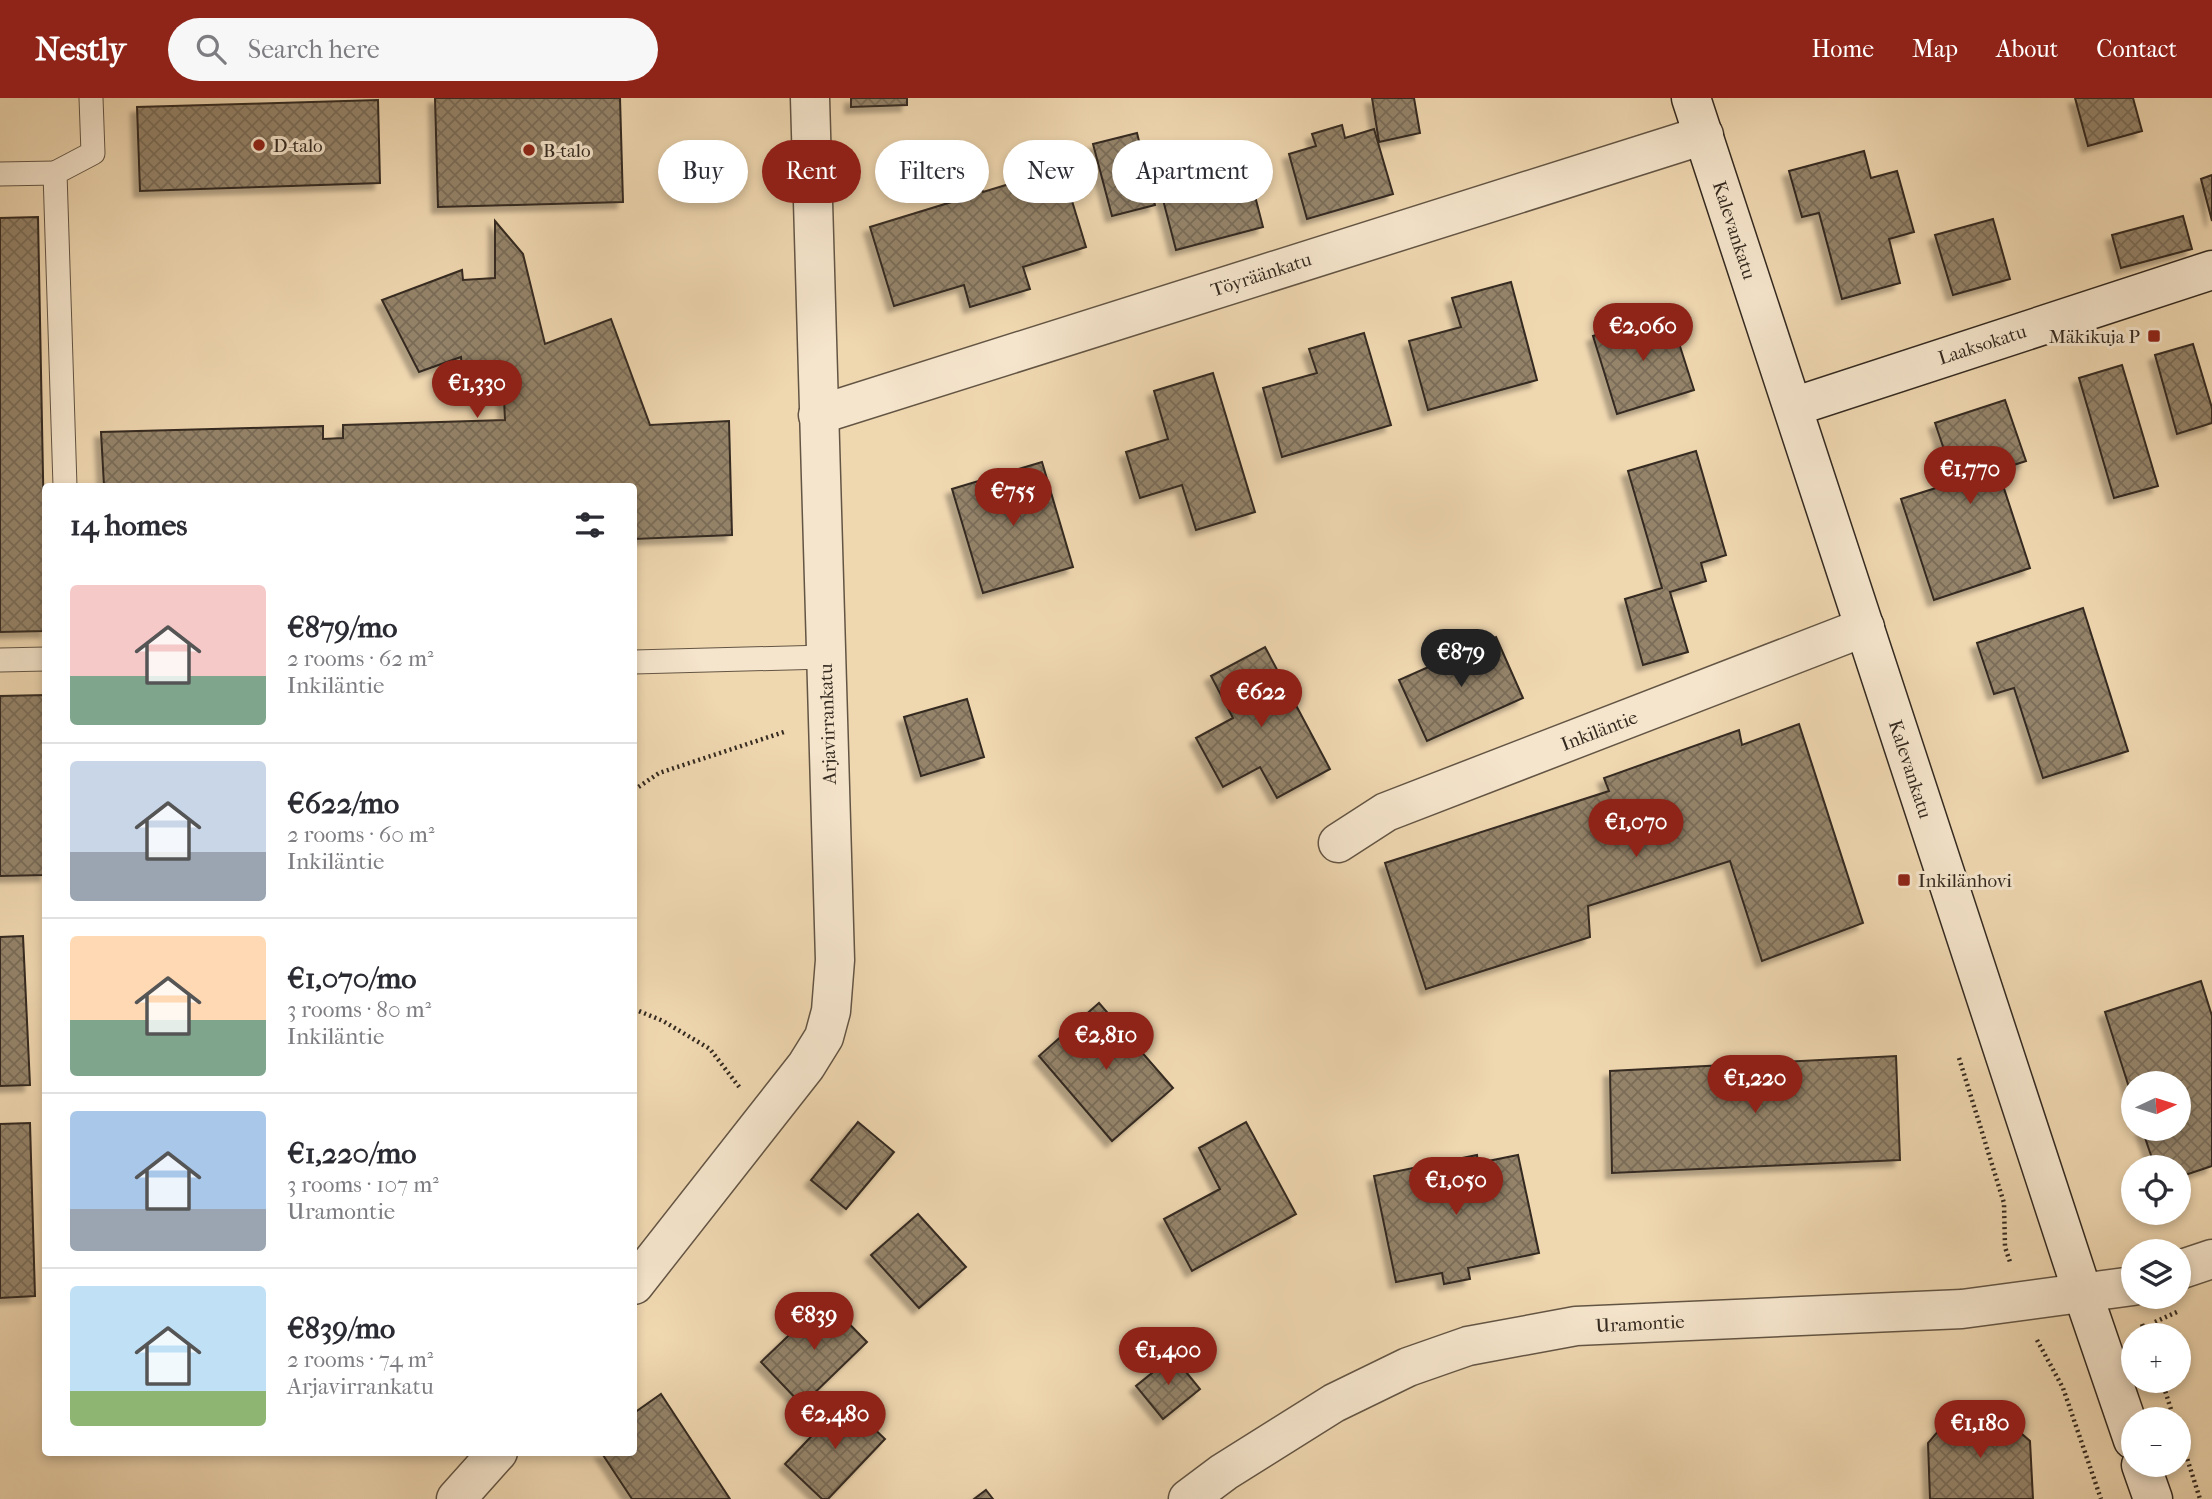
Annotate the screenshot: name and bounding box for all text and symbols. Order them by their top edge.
search box [168,18,658,81]
text: Nestly [35,30,126,69]
icon: search [192,30,230,68]
text: Search here [248,34,380,65]
text: Home [1812,35,1874,63]
text: Map [1912,35,1958,63]
text: About [1996,35,2058,63]
text: Contact [2096,35,2177,63]
place label: D-talo [273,135,323,157]
marker: D-talo [251,137,267,153]
place label: B-talo [543,140,591,162]
chip: Buy [658,140,748,203]
chip: Rent [762,140,861,203]
chip: Filters [875,140,989,203]
chip: New [1003,140,1098,203]
chip: Apartment [1112,140,1273,203]
marker: B-talo [521,142,537,158]
street label: Kalevankatu [1708,178,1760,283]
street label: Töyräänkatu [1208,248,1315,302]
pin: €2,060 [1586,303,1700,363]
text: €2,060 [1609,312,1677,339]
street label: Laaksokatu [1935,320,2029,370]
place label: Mäkikuja P [2049,326,2141,348]
marker: Mäkikuja P [2146,328,2162,344]
pin: €1,330 [420,360,534,420]
text: €1,330 [448,369,506,396]
pin: €1,770 [1913,446,2027,506]
text: €1,770 [1940,455,2000,482]
pin: €755 [972,468,1054,528]
text: €755 [991,477,1035,504]
icon: filters [571,506,609,544]
text: 14 homes [70,508,187,543]
text: €879/mo [287,610,397,645]
icon: home [126,613,210,697]
pin: €879 [1420,630,1502,689]
text: €879 [1437,638,1485,665]
text: 2 rooms · 62 m² [287,645,434,672]
street label: Arjavirrankatu [815,663,841,786]
pin: €622 [1220,670,1302,729]
text: Inkiläntie [287,672,384,699]
text: €622 [1236,678,1286,705]
street label: Inkiläntie [1558,706,1641,756]
street label: Kalevankatu [1884,717,1936,822]
text: €622/mo [287,786,399,821]
icon: home [126,789,210,873]
pin: €1,070 [1579,800,1693,859]
text: €1,070 [1604,808,1668,835]
text: 2 rooms · 60 m² [287,821,434,848]
text: Inkiläntie [287,848,384,875]
place label: Inkilänhovi [1918,870,2012,892]
marker: Inkilänhovi [1896,872,1912,888]
text: €1,070/mo [287,961,417,996]
icon: home [126,964,210,1048]
text: 3 rooms · 80 m² [287,996,431,1023]
pin: €2,810 [1049,1012,1163,1072]
text: €2,810 [1075,1021,1137,1048]
text: Inkiläntie [287,1023,384,1050]
pin: €1,220 [1698,1056,1812,1115]
text: €1,220 [1724,1064,1786,1091]
north arrow [2121,1071,2191,1141]
map controls [2121,1071,2191,1477]
text: €1,220/mo [287,1136,417,1171]
icon: home [126,1139,210,1223]
button: locate [2121,1155,2191,1225]
pin: €1,050 [1399,1158,1513,1217]
text: €1,050 [1425,1166,1487,1193]
text: 3 rooms · 107 m² [287,1171,439,1198]
text: Uramontie [287,1198,395,1225]
button: layers [2121,1239,2191,1309]
pin: €839 [773,1292,855,1352]
text: €839 [791,1301,837,1328]
text: €839/mo [287,1311,395,1346]
street label: Uramontie [1595,1311,1685,1337]
icon: home [126,1314,210,1398]
button: + [2121,1323,2191,1393]
pin: €1,400 [1111,1328,1225,1387]
text: €1,400 [1135,1336,1201,1363]
text: 2 rooms · 74 m² [287,1346,433,1373]
text: Arjavirrankatu [287,1373,434,1400]
pin: €2,480 [778,1392,892,1451]
text: €2,480 [801,1400,869,1427]
pin: €1,180 [1923,1400,2037,1460]
button: − [2121,1407,2191,1477]
text: €1,180 [1950,1409,2010,1436]

